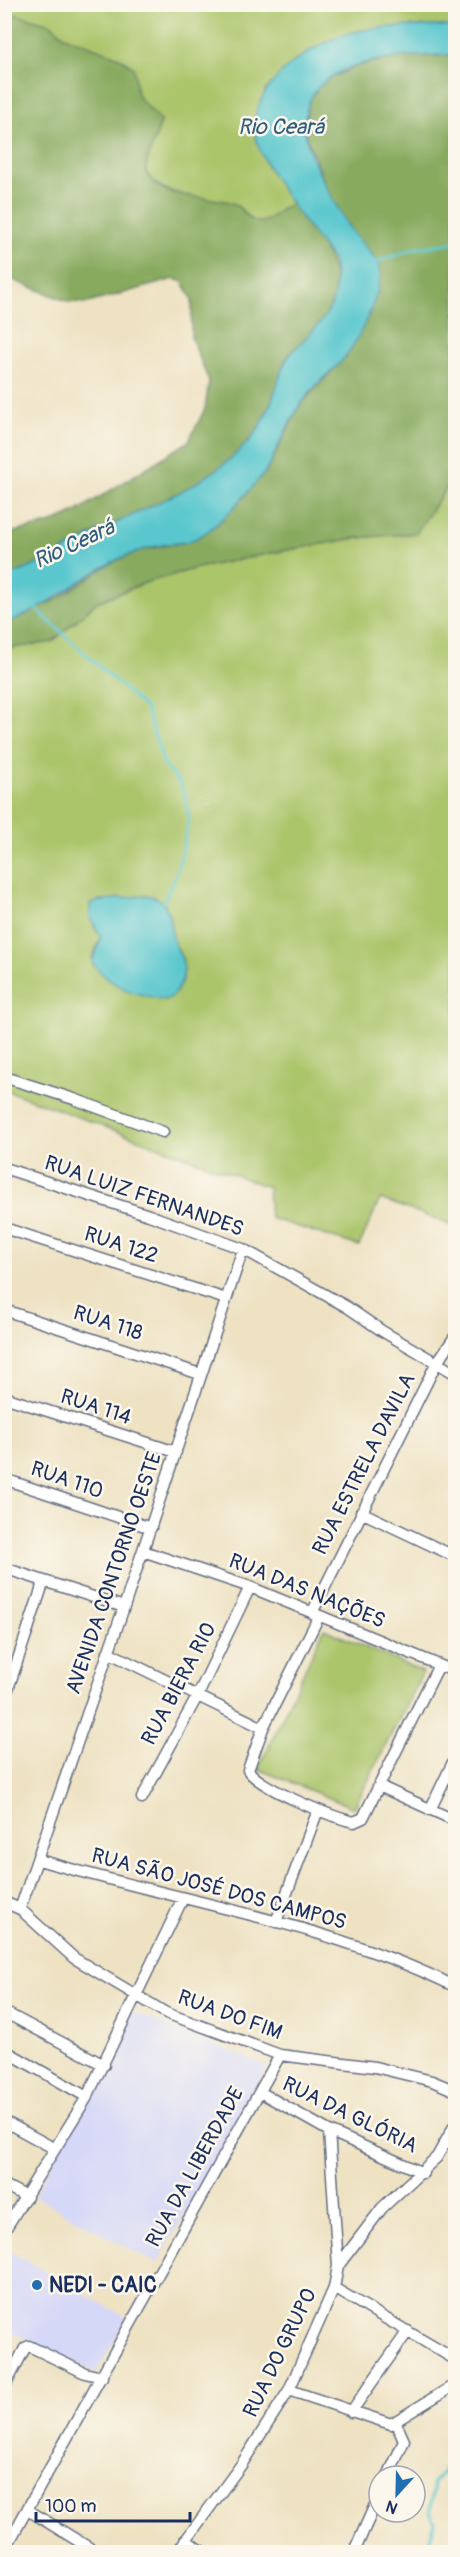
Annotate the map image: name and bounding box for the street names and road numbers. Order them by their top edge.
street label: RUA LUIZ FERNANDES [41,1149,247,1243]
street label: RUA 122 [81,1220,161,1270]
street label: RUA 118 [70,1299,146,1347]
street label: RUA ESTRELA DAVILA [307,1369,421,1559]
street label: RUA 114 [57,1383,135,1431]
street label: AVENIDA CONTORNO OESTE [60,1448,168,1698]
street label: RUA 110 [27,1455,107,1505]
street label: RUA DAS NAÇÕES [225,1547,389,1635]
street label: RUA BIERA RIO [135,1618,223,1750]
street label: RUA SÃO JOSÉ DOS CAMPOS [89,1842,349,1936]
street label: RUA DO FIM [174,1984,286,2046]
street label: RUA DA GLÓRIA [278,2070,423,2159]
street label: RUA DA LIBERDADE [140,2082,250,2252]
street label: RUA DO GRUPO [237,2284,323,2422]

